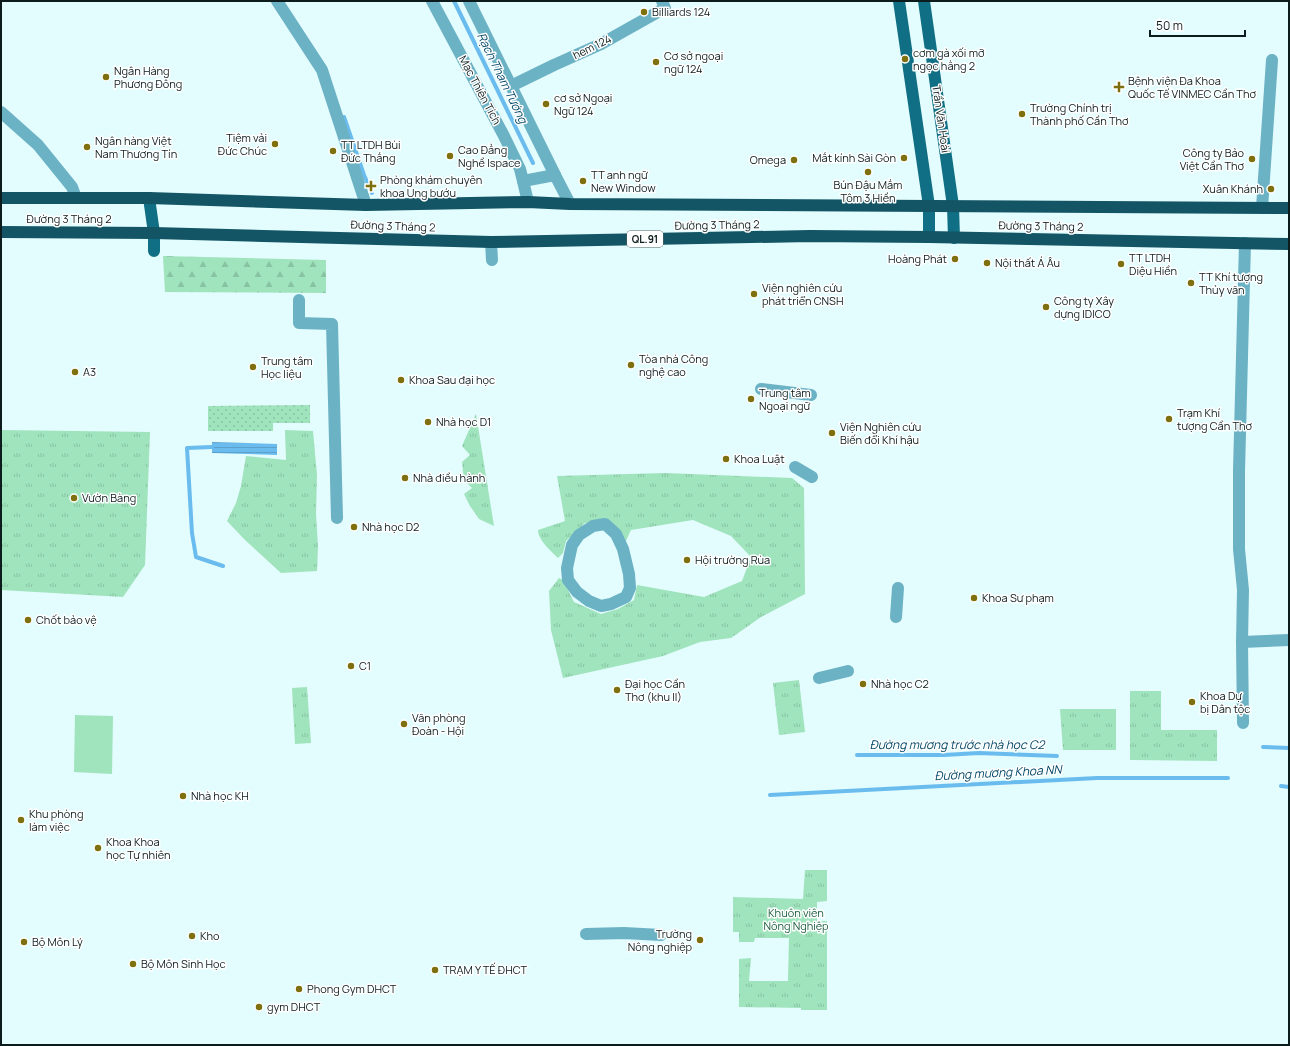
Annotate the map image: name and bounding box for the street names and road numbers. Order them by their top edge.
street label: hem 124 [570,31,614,62]
street label: Mạc Thiên Tích [456,53,505,127]
street label: Trần Văn Hoài [929,84,954,154]
street label: Đường 3 Tháng 2 [27,211,111,226]
street label: Đường 3 Tháng 2 [674,216,760,233]
street label: Đường 3 Tháng 2 [350,217,436,234]
street label: Đường 3 Tháng 2 [998,217,1084,234]
road number: QL.91 [627,231,663,247]

